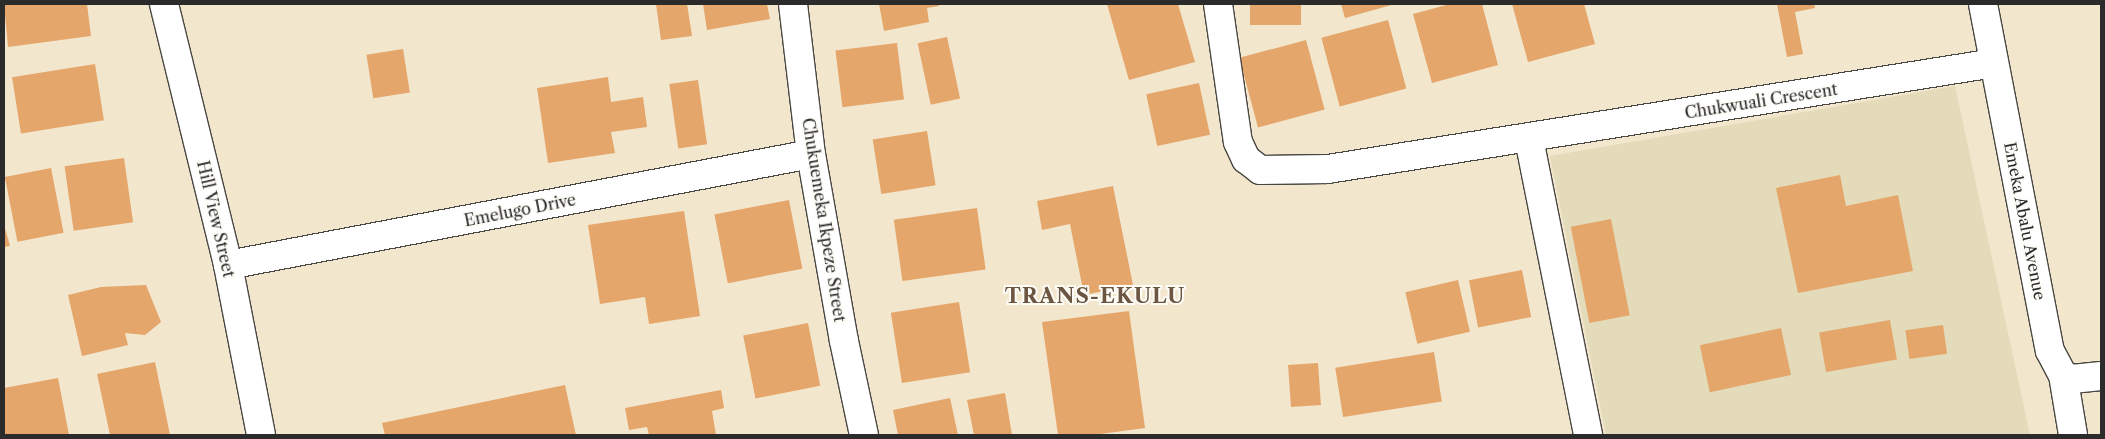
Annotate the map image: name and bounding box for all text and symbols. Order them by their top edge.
street label: Chukwuali Crescent [1683,79,1839,123]
street label: Chukuemeka Ikpeze Street [798,116,850,324]
street label: Emeka Abalu Avenue [2000,140,2050,302]
street label: Hill View Street [193,158,239,280]
street label: Emelugo Drive [462,190,578,230]
district label: TRANS-EKULU [1003,283,1187,309]

